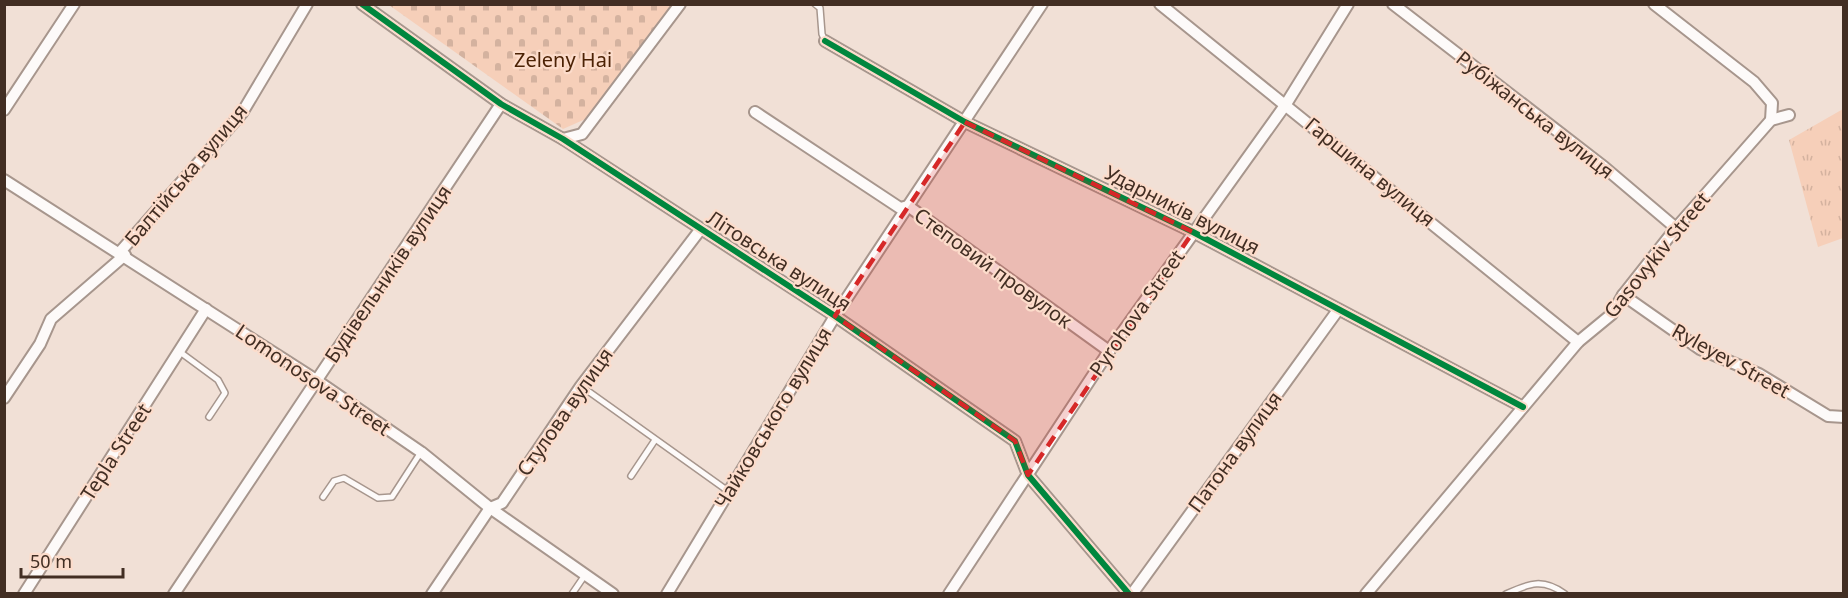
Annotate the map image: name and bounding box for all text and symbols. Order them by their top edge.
street label: Рубіжанська вулиця [1451,45,1620,185]
park label: Zeleny Hai [514,46,612,73]
street label: Балтійська вулиця [118,98,253,251]
street label: Гаршина вулиця [1300,111,1441,232]
street label: Ударників вулиця [1100,159,1264,260]
street label: Будівельників вулиця [318,180,457,368]
street label: Gasovykiv Street [1598,186,1716,323]
street label: Степовий провулок [909,201,1078,334]
street label: Літовська вулиця [702,204,857,317]
street label: Pyrohova Street [1083,244,1190,381]
street label: Ryleyev Street [1667,317,1795,404]
street label: Lomonosova Street [230,318,396,442]
street label: Чайковського вулиця [708,322,837,513]
street label: Стулова вулиця [510,342,619,481]
street label: Патона вулиця [1182,386,1288,518]
street label: Tepla Street [74,398,157,506]
scale bar [21,541,123,579]
text: 50 m [30,549,72,573]

